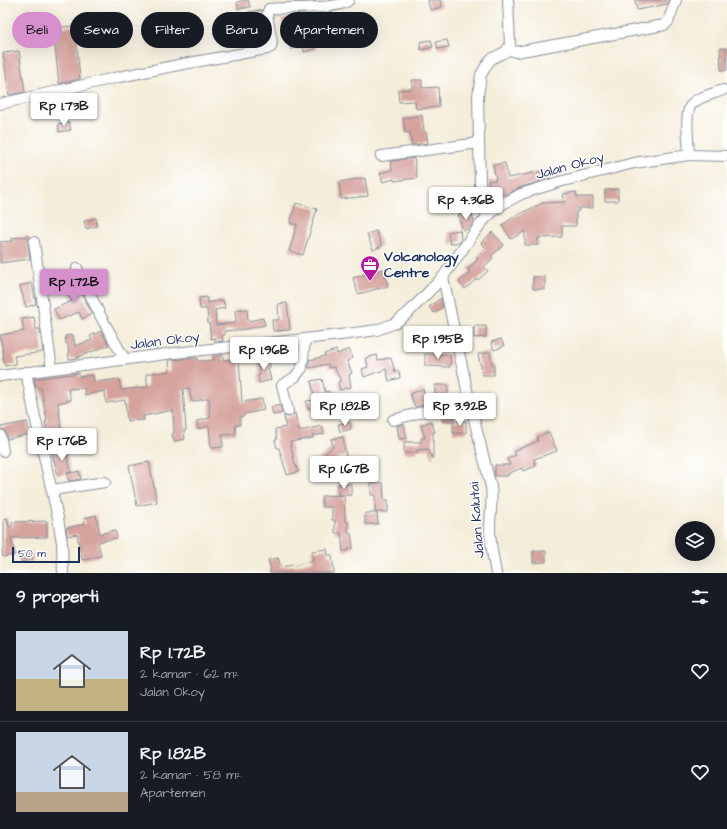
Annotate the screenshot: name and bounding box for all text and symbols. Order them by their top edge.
chip: Beli [12,12,62,48]
chip: Sewa [70,12,133,48]
chip: Filter [141,12,204,48]
chip: Baru [212,12,272,48]
chip: Apartemen [280,12,378,48]
pin: Rp 1.73B [23,93,105,127]
text: Rp 1.73B [39,97,89,115]
street label: Jalan Okoy [534,147,607,185]
pin: Rp 4.36B [425,187,507,221]
text: Rp 4.36B [438,191,494,209]
place label: Volcanology Centre [383,247,459,283]
office icon: Volcanology Centre [359,254,381,282]
pin: Rp 1.72B [33,269,115,303]
text: Rp 1.72B [49,273,99,291]
pin: Rp 1.95B [397,326,479,360]
street label: Jalan Okoy [129,327,201,355]
text: Rp 1.95B [412,330,464,348]
pin: Rp 1.96B [223,337,305,371]
text: Rp 1.96B [239,341,289,359]
pin: Rp 1.82B [304,393,386,427]
pin: Rp 3.92B [419,393,501,427]
text: Rp 1.82B [320,397,370,415]
text: Rp 3.92B [433,397,487,415]
pin: Rp 1.76B [21,428,103,462]
text: Rp 1.76B [37,432,87,450]
pin: Rp 1.67B [303,456,385,490]
text: Rp 1.67B [319,460,369,478]
street label: Jalan Kalutai [464,481,490,559]
map controls [675,521,715,561]
button: layers [675,521,715,561]
scale bar [12,545,80,564]
text: 50 m [18,546,46,561]
text: 9 properti [16,585,98,609]
icon: filters [689,586,711,608]
text: Rp 1.72B [140,641,205,665]
icon: home [48,647,96,695]
icon: heart [689,660,711,682]
text: 2 kamar · 62 m² [140,665,239,683]
text: Jalan Okoy [140,683,205,701]
text: Rp 1.82B [140,742,206,766]
icon: home [48,748,96,796]
icon: heart [689,761,711,783]
text: 2 kamar · 58 m² [140,766,241,784]
text: Apartemen [140,784,205,802]

